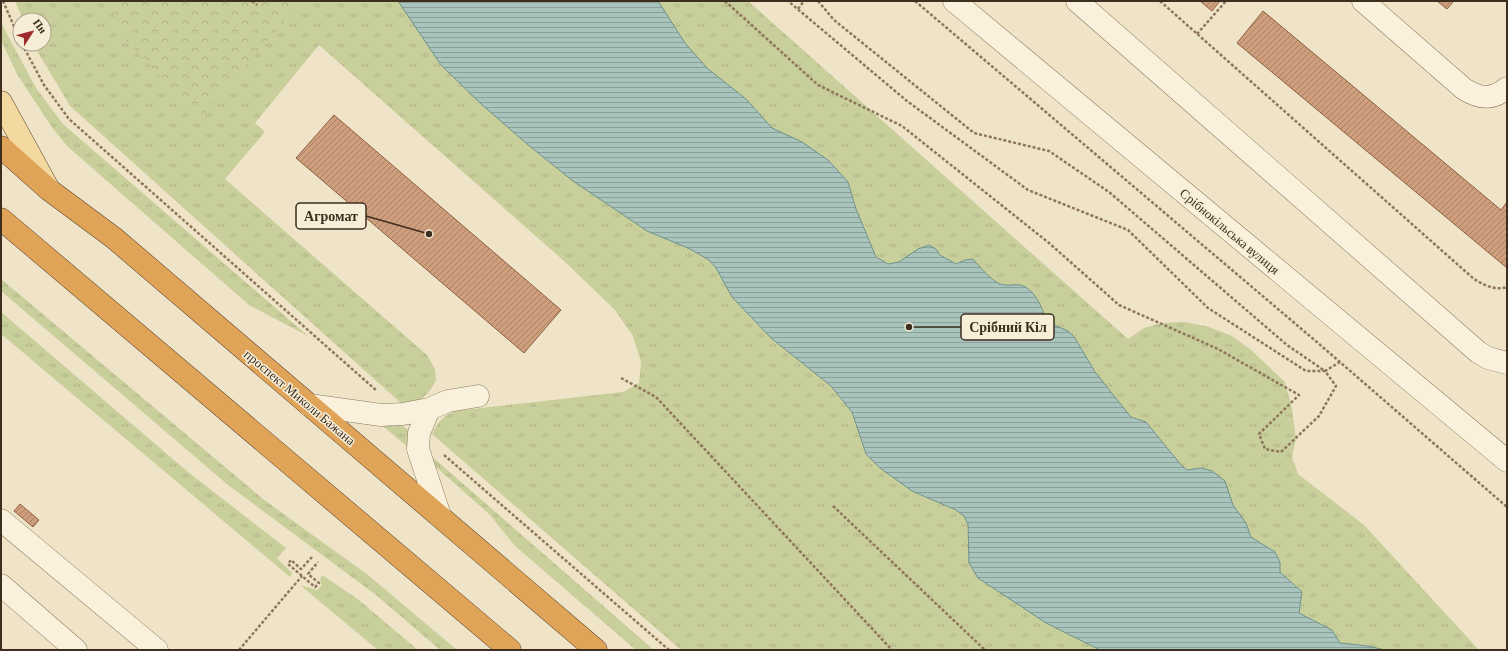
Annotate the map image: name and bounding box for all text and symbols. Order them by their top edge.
north arrow [12,12,52,52]
text: Пн [31,17,50,36]
street label: Срібнокільська вулиця [1177,185,1282,277]
callout: Агромат [296,203,366,229]
text: Агромат [304,208,358,224]
callout: Срібний Кіл [961,314,1054,340]
text: Срібний Кіл [969,319,1047,335]
street label: проспект Миколи Бажана [241,347,358,448]

